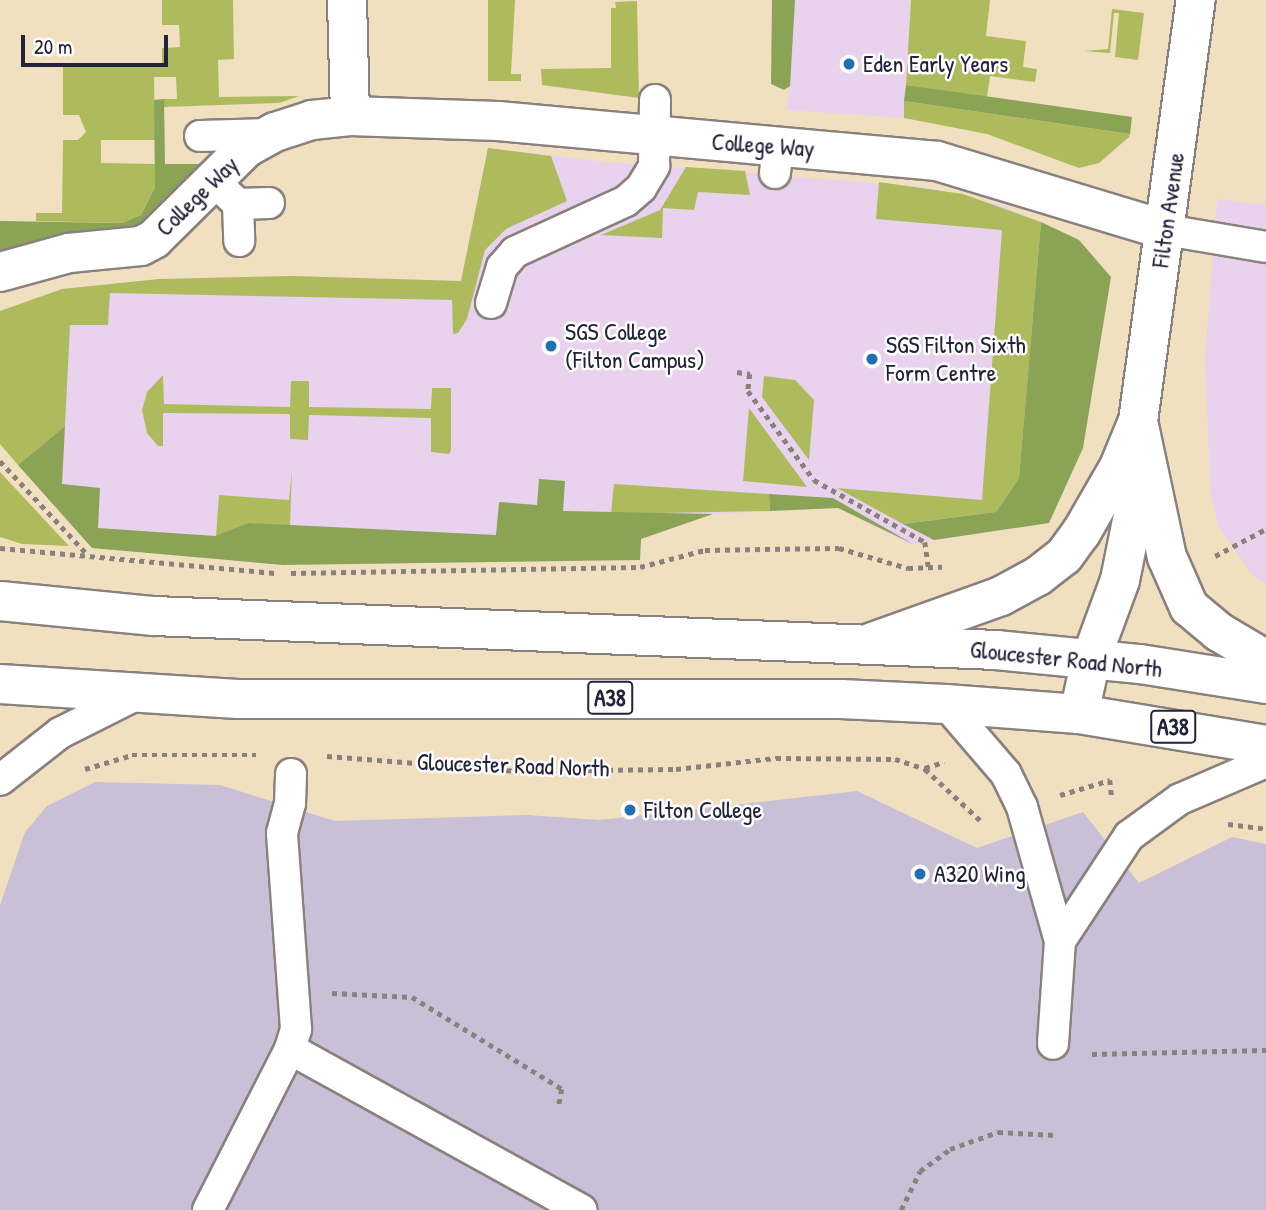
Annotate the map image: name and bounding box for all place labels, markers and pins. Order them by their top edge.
place label: Eden Early Years [863,50,1008,78]
marker: Eden Early Years [841,56,857,72]
place label: SGS College (Filton Campus) [565,318,705,374]
place label: SGS Filton Sixth Form Centre [886,331,1026,387]
marker: SGS College (Filton Campus) [543,338,559,354]
marker: SGS Filton Sixth Form Centre [864,351,880,367]
place label: Filton College [644,796,762,824]
marker: Filton College [622,802,638,818]
place label: A320 Wing [934,860,1026,888]
marker: A320 Wing [912,866,928,882]

